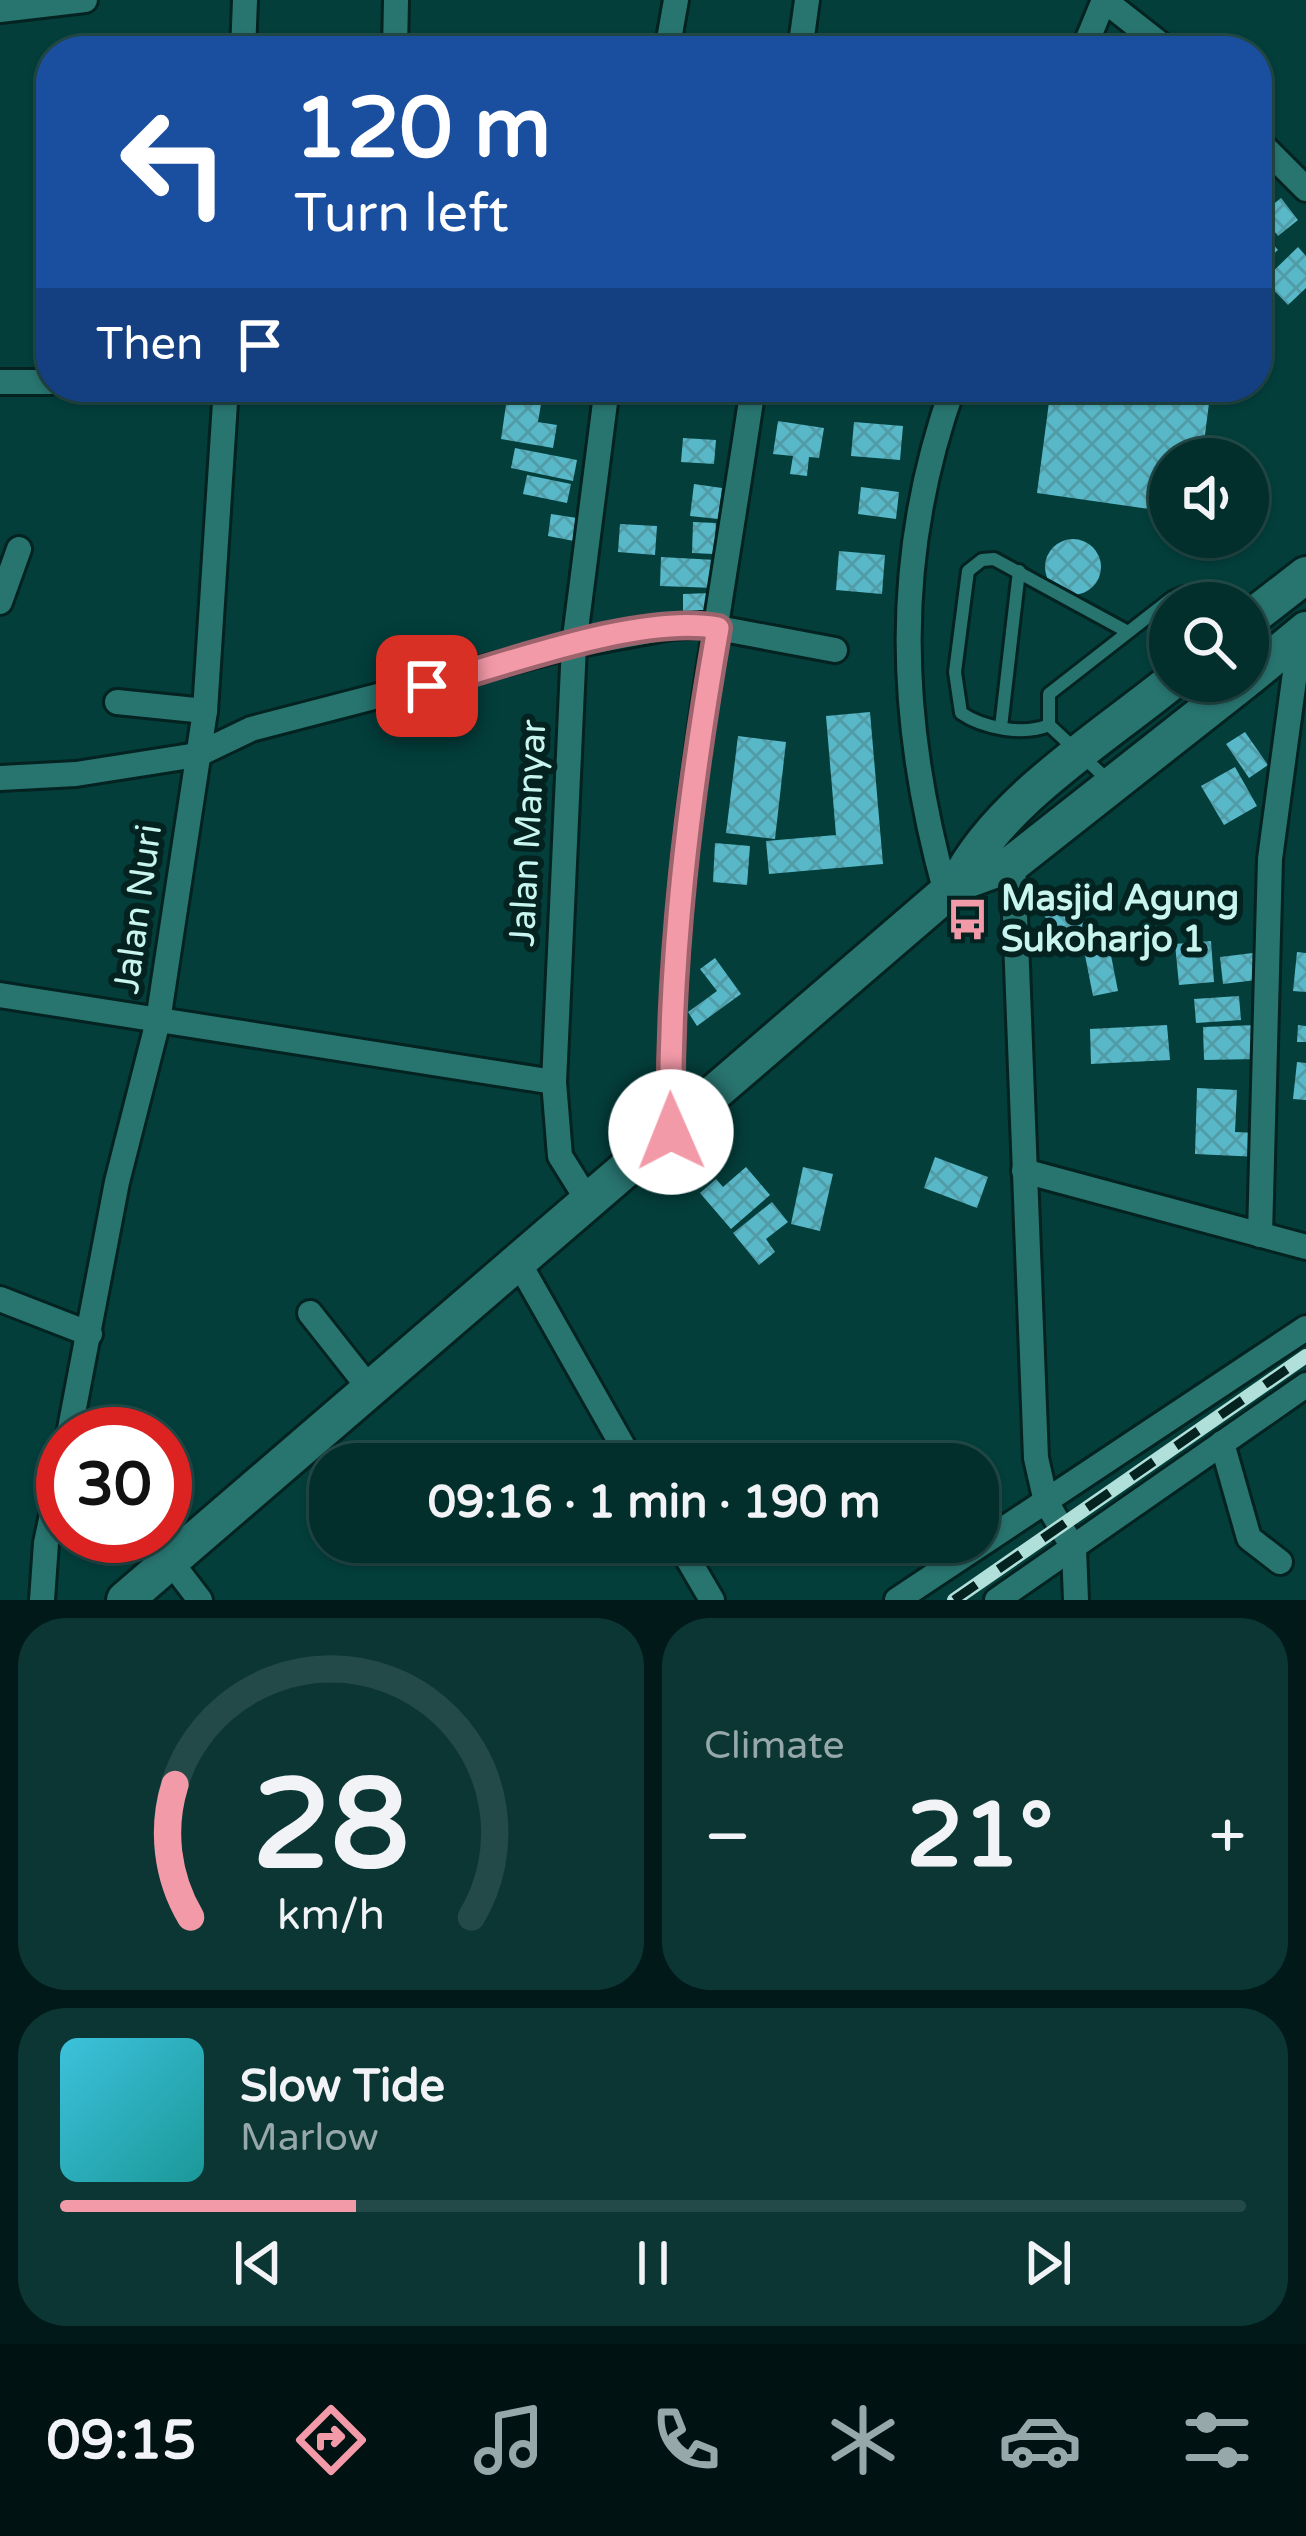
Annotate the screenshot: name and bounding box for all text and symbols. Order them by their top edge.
text: 120 m [294,79,551,180]
icon: left [96,84,252,240]
text: Turn left [294,181,509,246]
icon: arrive [227,312,293,378]
text: Then [96,318,203,372]
map controls [1149,438,1269,702]
button: sound [1149,438,1269,558]
button: search [1149,582,1269,702]
pin [376,635,478,737]
icon: arrive [394,653,460,719]
street label: Jalan Manyar [501,718,555,948]
street label: Jalan Nuri [105,822,171,996]
place label: Masjid Agung Sukoharjo 1 [1001,877,1239,961]
bus stop icon: Masjid Agung Sukoharjo 1 [944,896,990,942]
position arrow [608,1069,734,1195]
speed limit sign: 30 [36,1407,192,1563]
text: 09:16 · 1 min · 190 m [428,1476,880,1530]
text: Climate [704,1722,844,1769]
text: 28 [253,1751,409,1902]
text: 21° [906,1782,1053,1891]
text: − [704,1797,751,1877]
text: + [1209,1797,1246,1877]
text: km/h [277,1890,385,1941]
text: Slow Tide [240,2060,445,2114]
text: Marlow [240,2114,379,2161]
icon: previous [225,2230,291,2296]
icon: pause [620,2230,686,2296]
icon: next [1015,2230,1081,2296]
icon: directions [289,2398,373,2482]
icon: music [467,2398,551,2482]
icon: phone [644,2398,728,2482]
icon: climate [821,2398,905,2482]
icon: car [998,2398,1082,2482]
icon: filters [1175,2398,1259,2482]
text: 09:15 [47,2408,196,2473]

